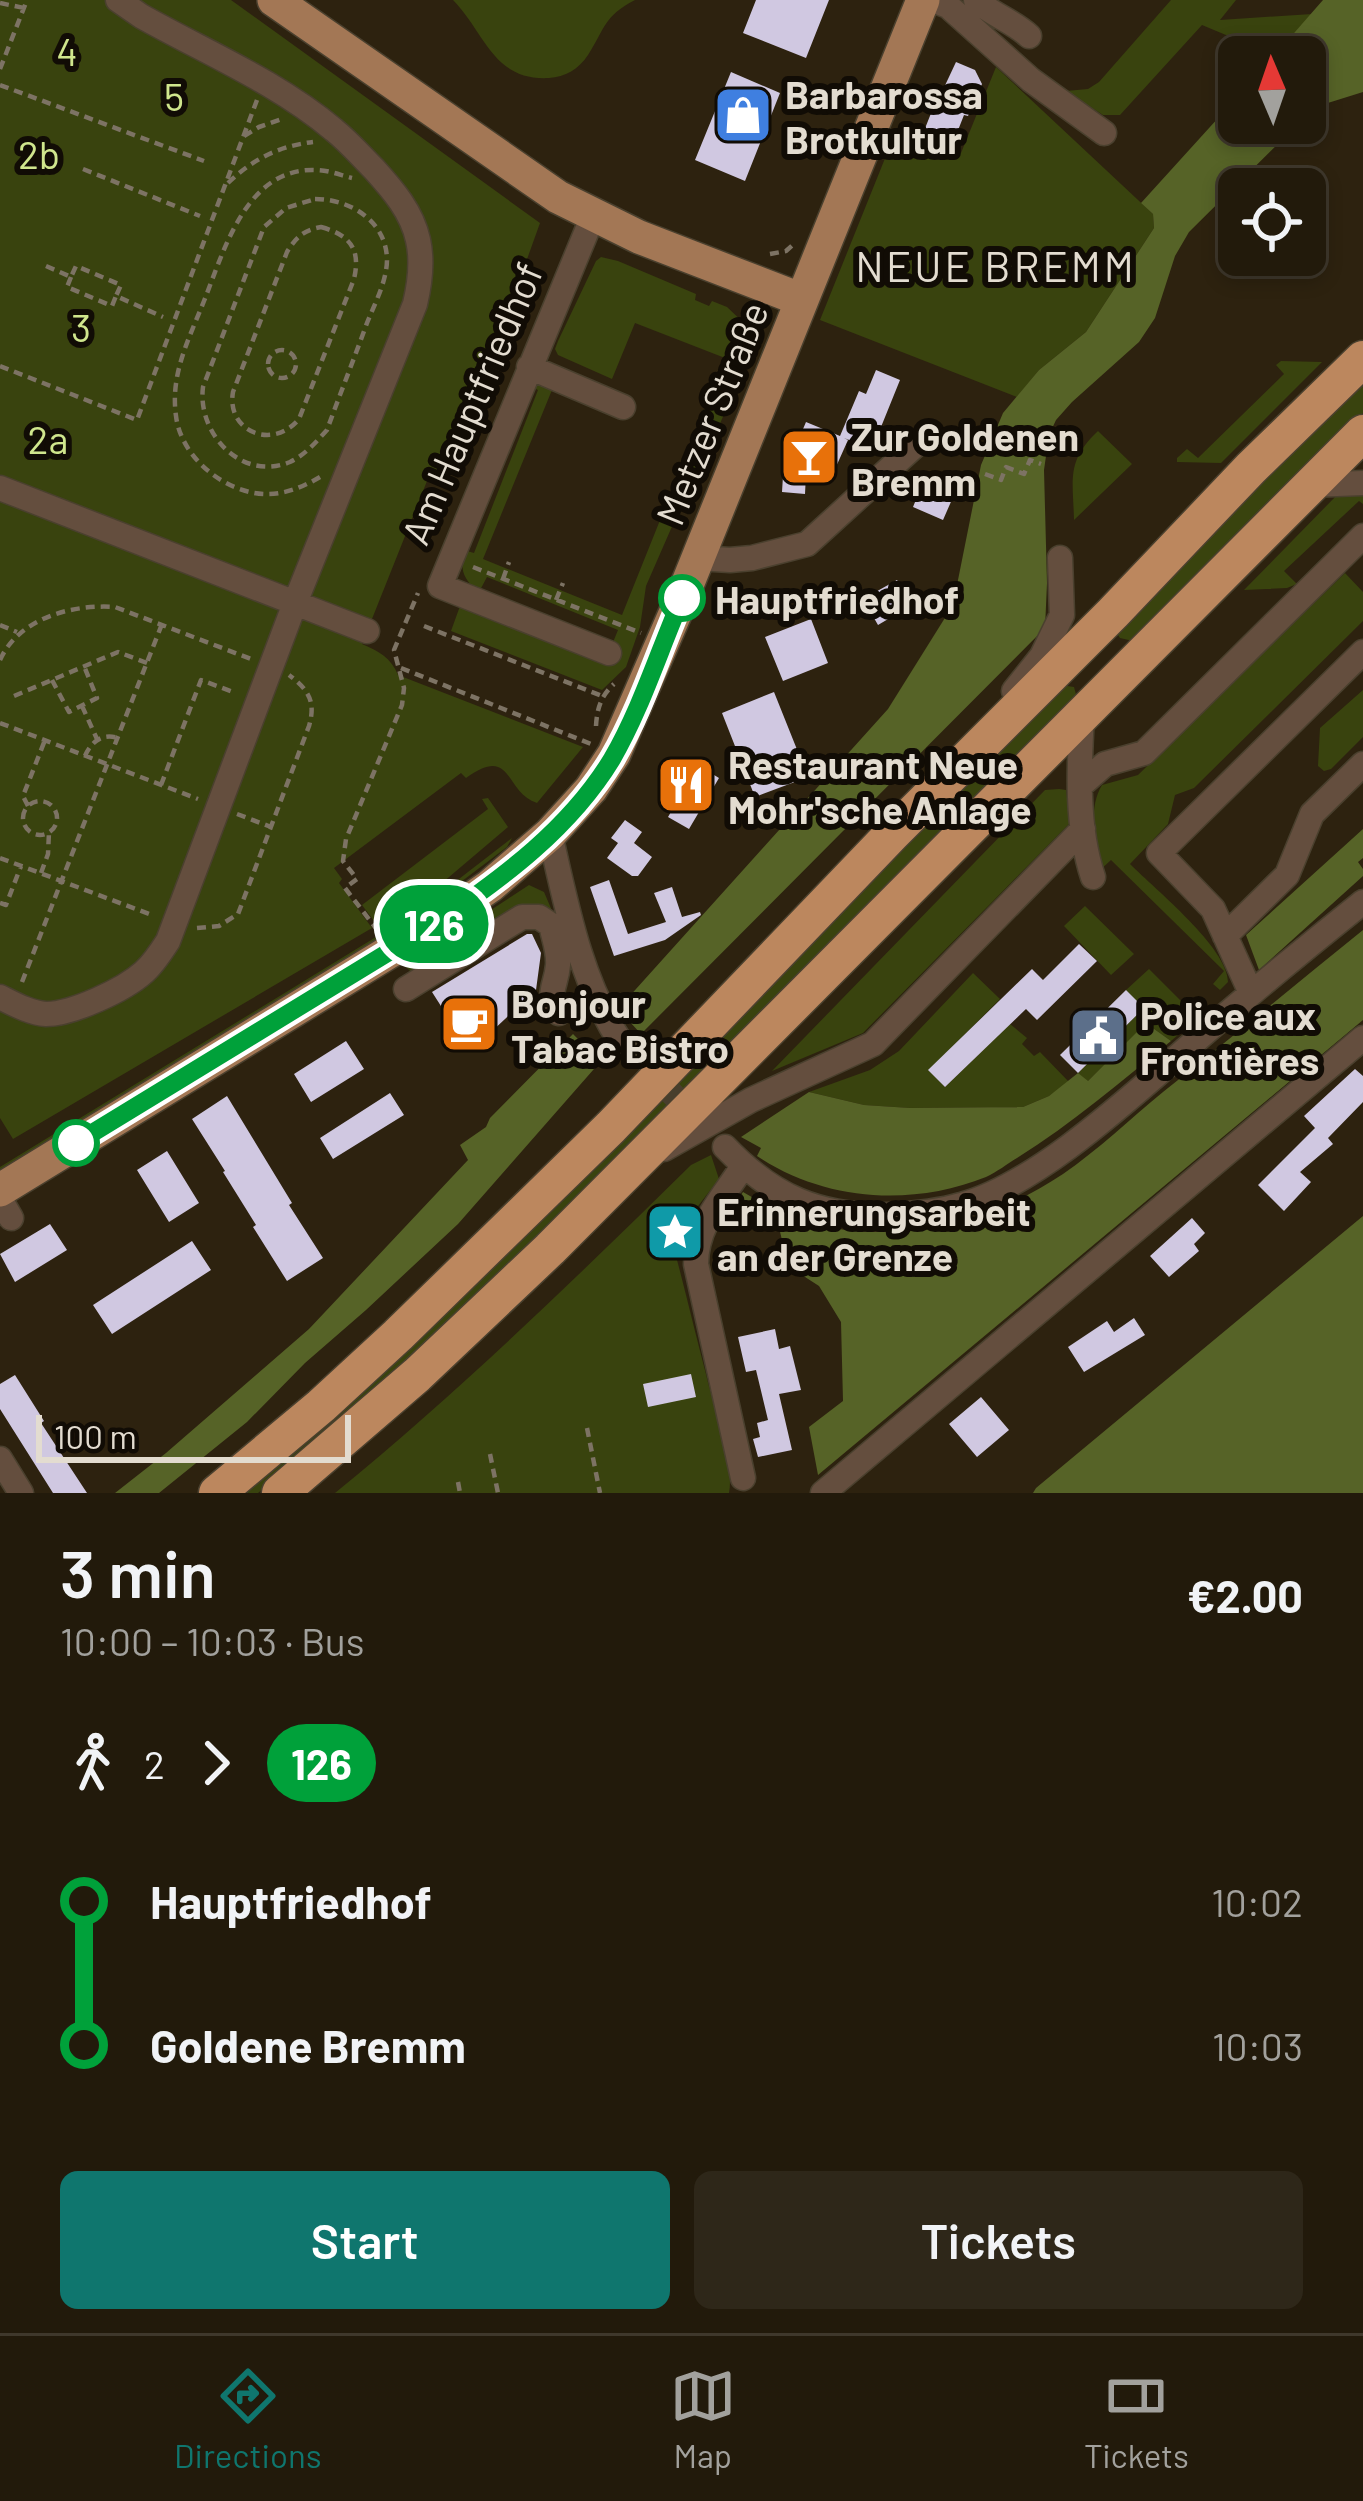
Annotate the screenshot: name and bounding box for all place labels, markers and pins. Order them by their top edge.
place label: Barbarossa Brotkultur [785,70,983,162]
shop icon: Barbarossa Brotkultur [712,84,774,146]
place label: Zur Goldenen Bremm [851,412,1079,504]
bar icon: Zur Goldenen Bremm [778,426,840,488]
place label: Hauptfriedhof [715,575,959,622]
marker: Hauptfriedhof [660,576,704,620]
place label: Restaurant Neue Mohr'sche Anlage [728,740,1032,832]
restaurant icon: Restaurant Neue Mohr'sche Anlage [655,754,717,816]
place label: Bonjour Tabac Bistro [511,979,729,1071]
place label: Police aux Frontières [1140,991,1319,1083]
cafe icon: Bonjour Tabac Bistro [438,993,500,1055]
public building icon: Police aux Frontières [1067,1005,1129,1067]
unlabelled marker [54,1121,98,1165]
place label: Erinnerungsarbeit an der Grenze [717,1187,1031,1279]
place icon: Erinnerungsarbeit an der Grenze [644,1201,706,1263]

